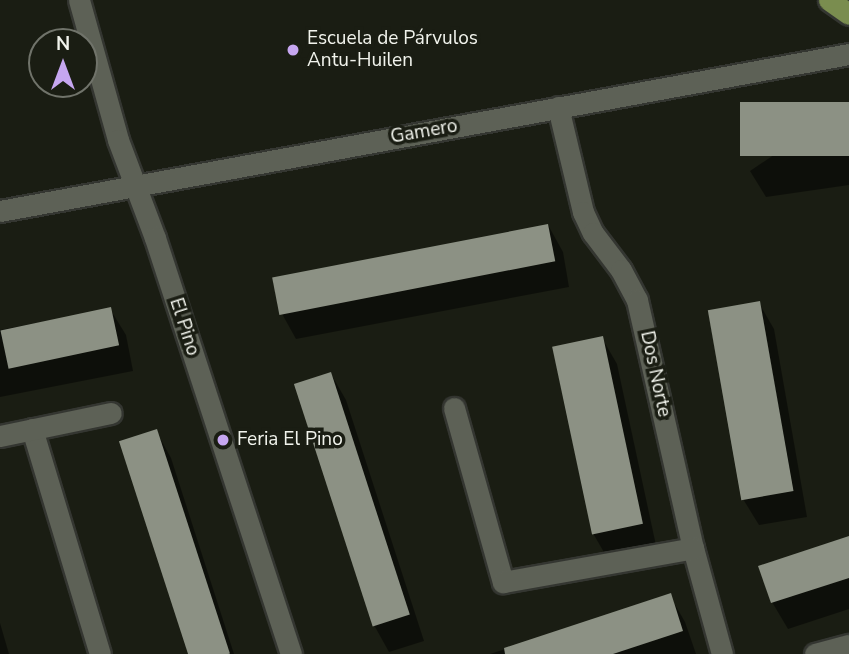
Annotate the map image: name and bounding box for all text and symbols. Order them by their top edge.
north arrow [28,28,98,98]
place label: Escuela de Párvulos Antu-Huilen [307,28,478,72]
text: N [56,31,70,57]
marker: Escuela de Párvulos Antu-Huilen [285,42,301,58]
street label: Gamero [389,115,459,149]
street label: El Pino [164,295,204,359]
street label: Dos Norte [635,329,675,419]
place label: Feria El Pino [237,429,343,451]
marker: Feria El Pino [215,432,231,448]

